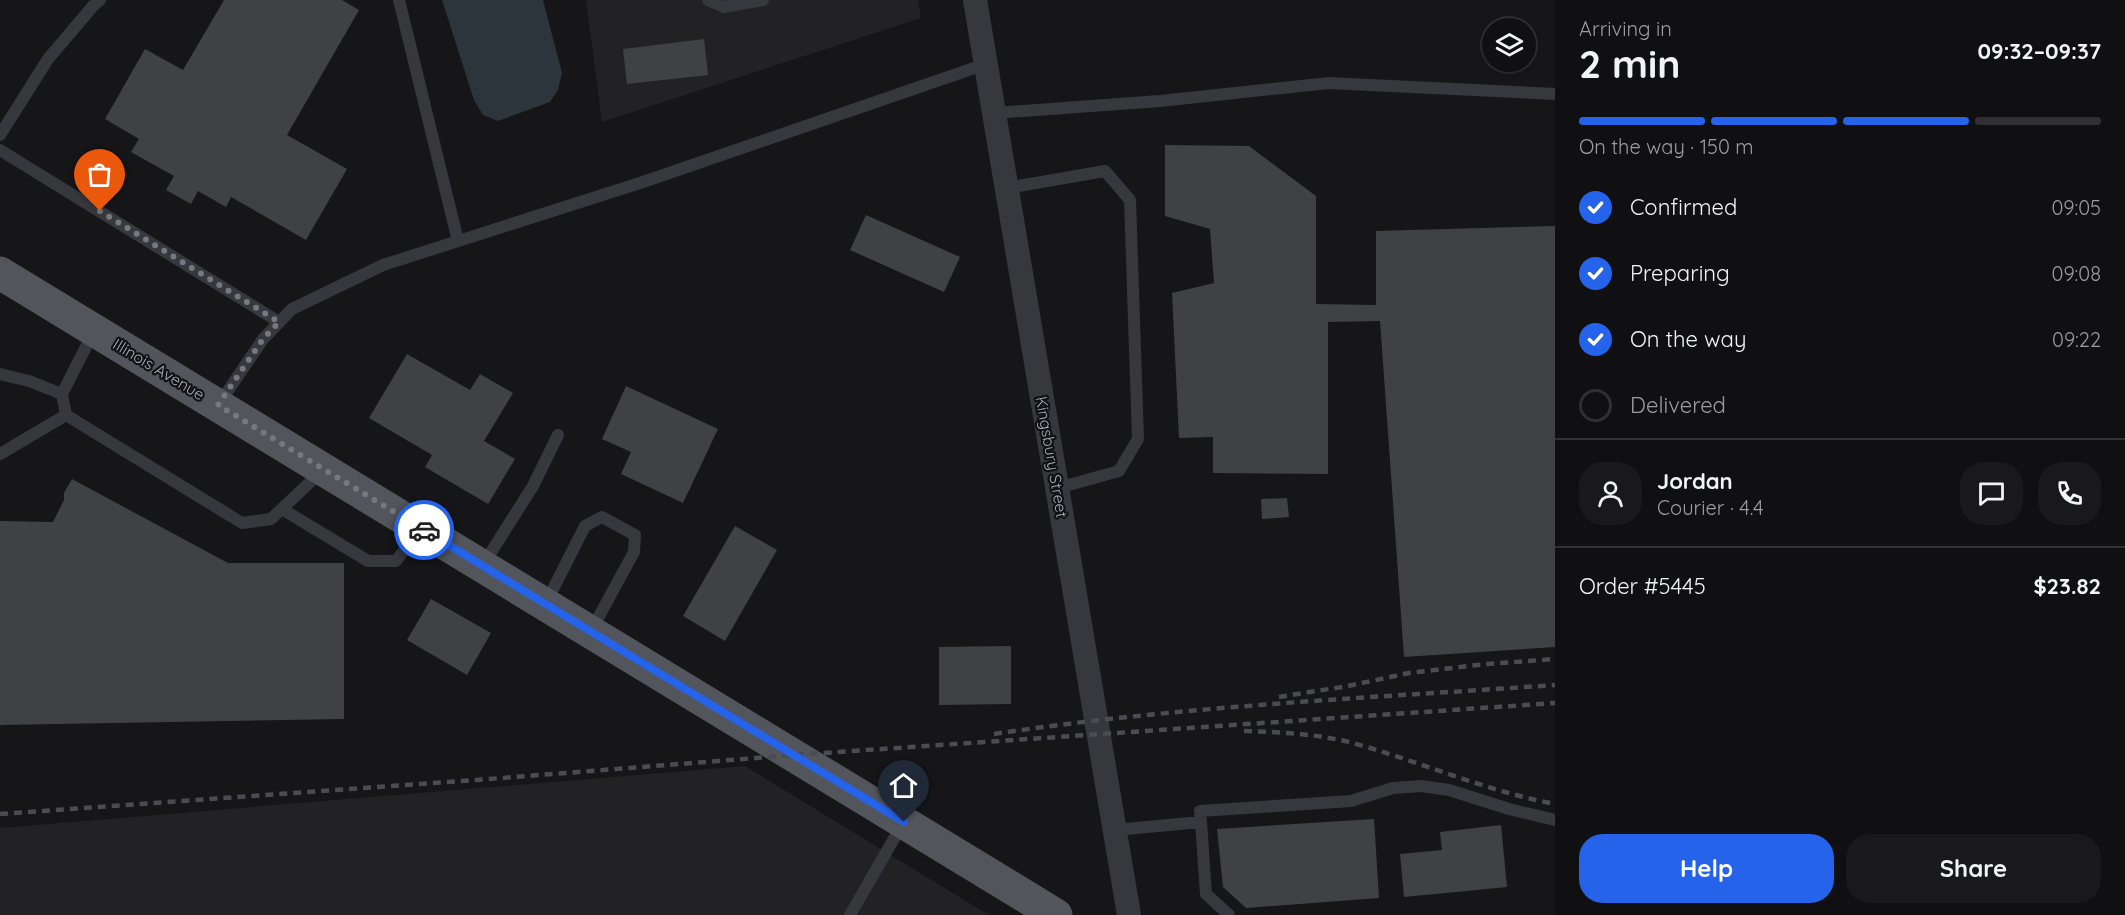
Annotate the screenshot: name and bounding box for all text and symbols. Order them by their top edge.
text: Arriving in [1579,16,1672,41]
map controls [1482,18,1536,72]
button: layers [1482,18,1536,72]
text: 09:32–09:37 [1977,37,2101,65]
text: 2 min [1579,39,1681,88]
text: On the way · 150 m [1579,134,1754,159]
pin [74,149,125,211]
icon: bag [83,158,116,191]
icon: check [1579,191,1612,224]
text: Confirmed [1630,193,1737,221]
text: 09:05 [2051,195,2101,220]
icon: check [1579,257,1612,290]
text: Preparing [1630,259,1730,287]
text: 09:08 [2052,261,2101,286]
icon: check [1579,323,1612,356]
text: On the way [1630,325,1746,353]
text: 09:22 [2052,327,2101,352]
street label: Illinois Avenue [109,334,209,404]
text: Delivered [1630,391,1726,419]
street label: Kingsbury Street [1031,395,1073,519]
button: person [1579,462,1642,525]
button: chat [1960,462,2023,525]
button: phone [2038,462,2101,525]
text: Jordan [1657,467,1733,495]
text: Courier · 4.4 [1657,495,1763,520]
courier [394,500,454,560]
icon: car [408,514,441,547]
text: Order #5445 [1579,572,1706,600]
text: $23.82 [2033,572,2101,600]
pin [878,760,929,822]
icon: home [887,769,920,802]
button: Help [1579,834,1834,903]
button: Share [1846,834,2101,903]

